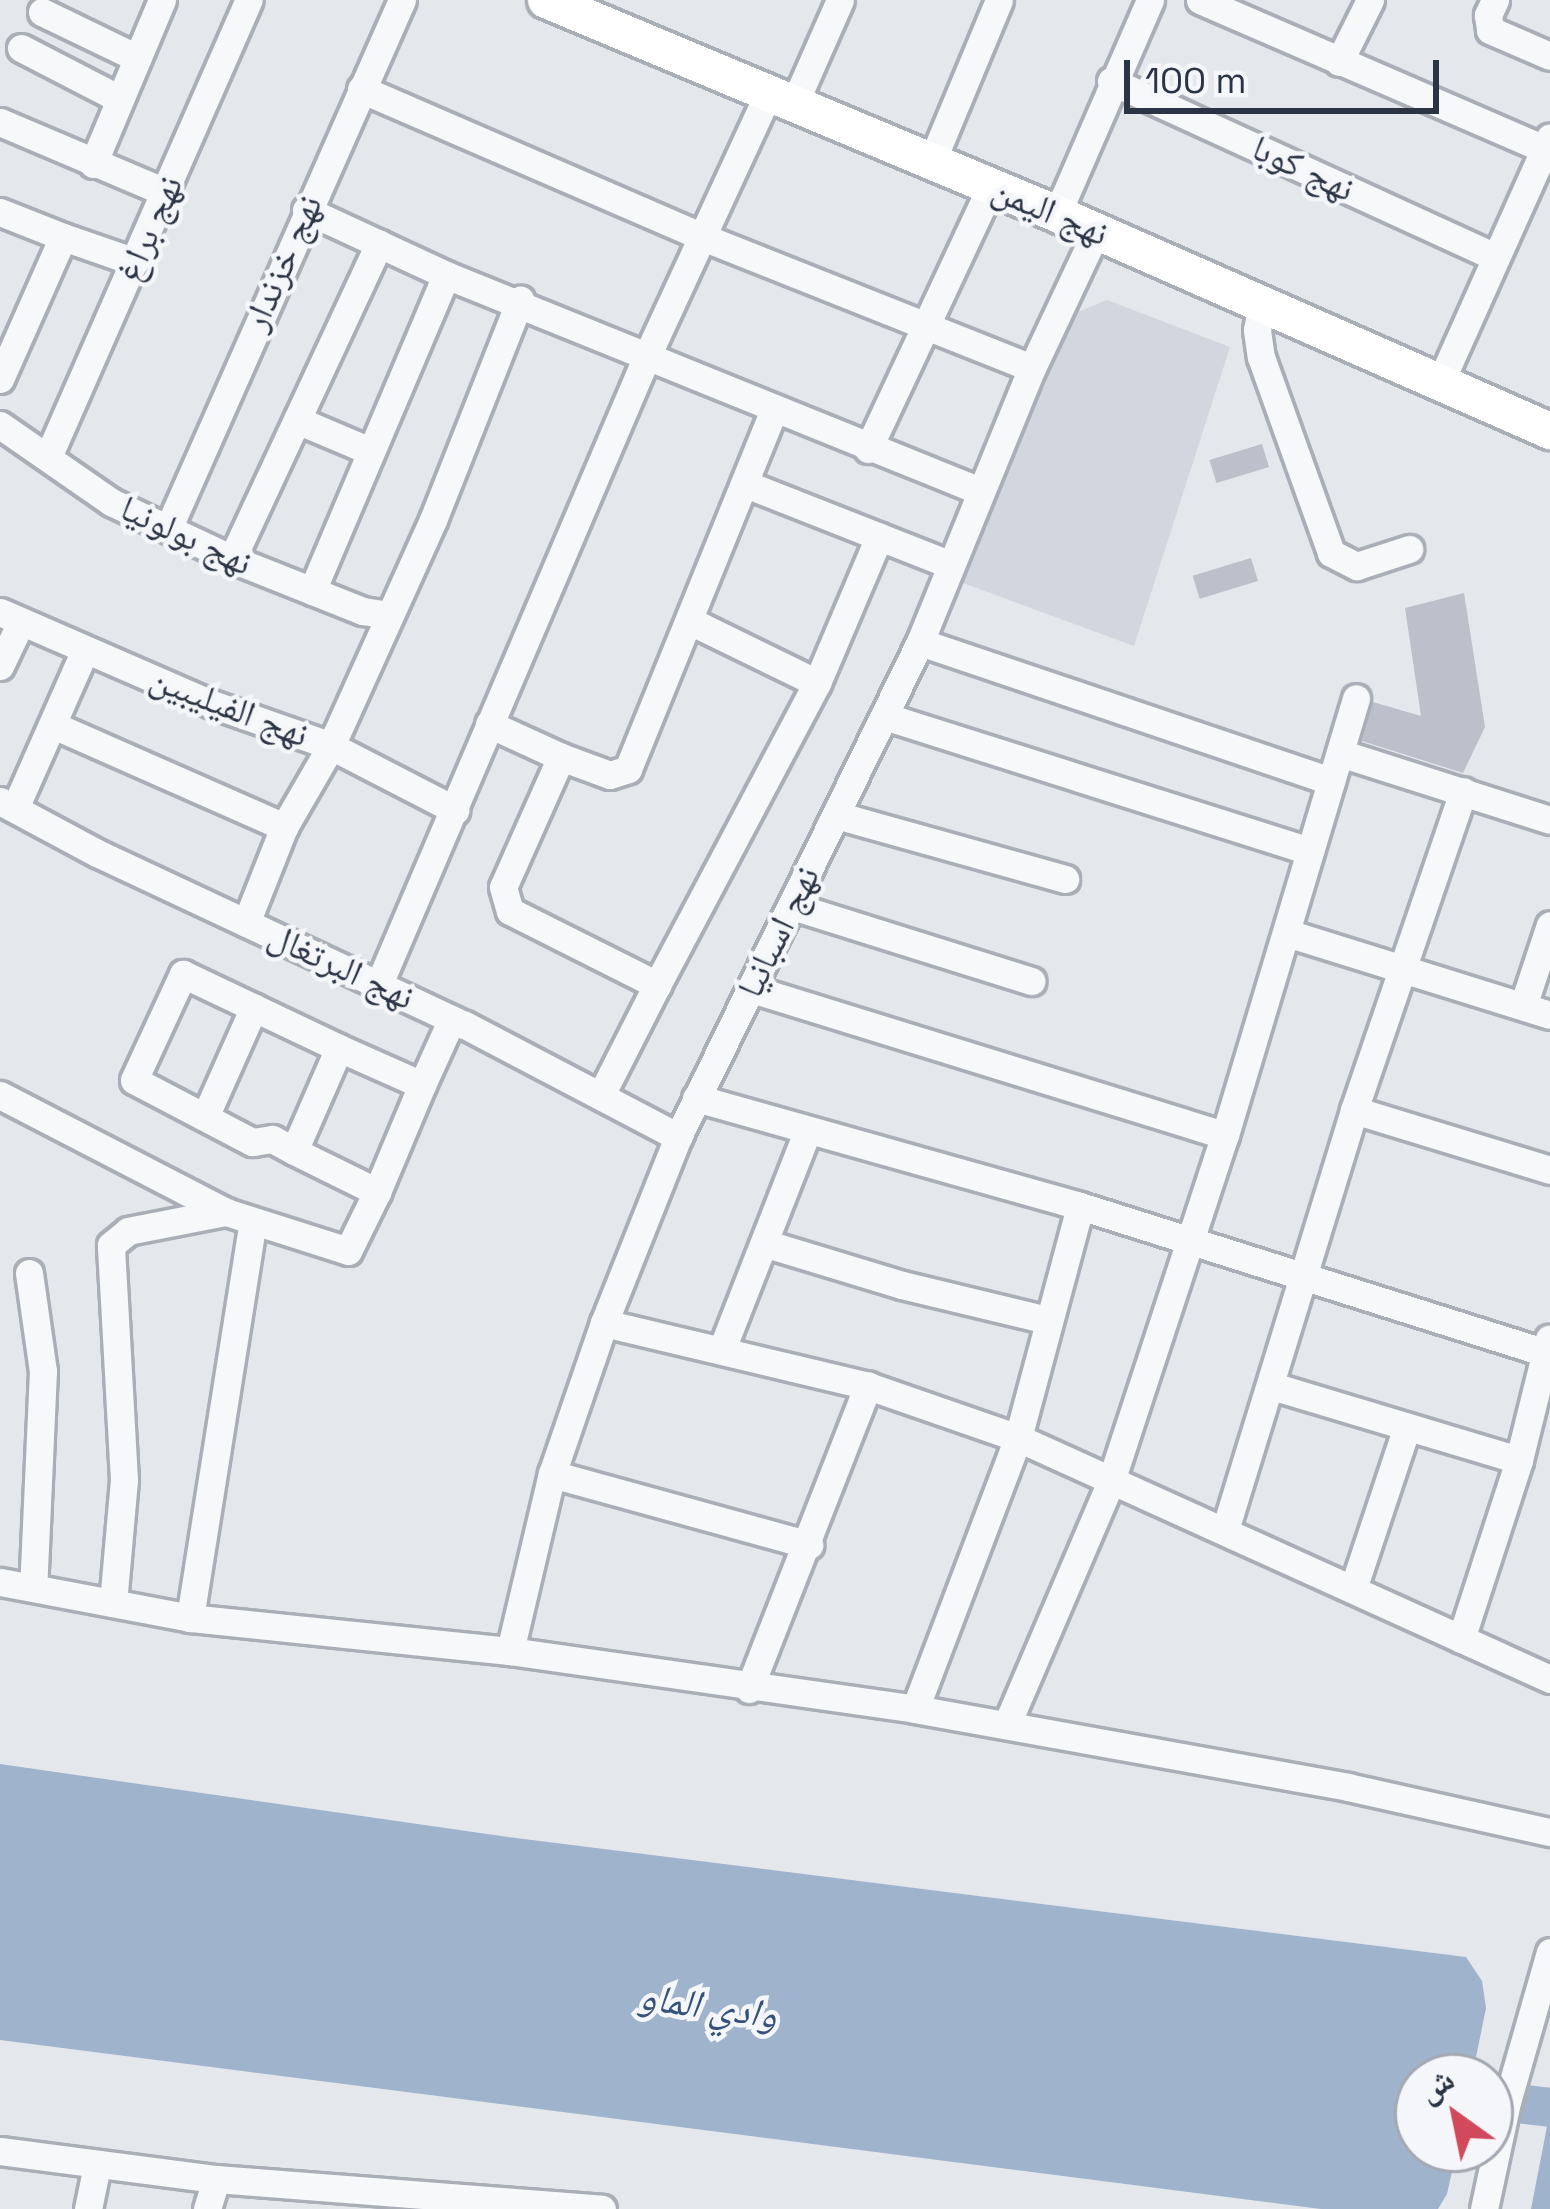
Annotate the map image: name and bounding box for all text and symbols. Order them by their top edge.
scale bar [1130,36,1445,110]
text: 100 m [1145,58,1246,104]
street label: نهج كوبا [1245,127,1361,211]
street label: نهج اليمن [985,168,1115,256]
street label: نهج براغ [108,169,192,289]
street label: نهج خزندار [234,189,332,337]
street label: نهج بولونيا [113,487,259,585]
street label: نهج الفيليبين [144,657,314,757]
street label: نهج اسبانيا [729,859,829,1005]
street label: نهج البرتغال [261,914,421,1020]
water label: وادي الماو [636,1973,780,2039]
north arrow [1394,2053,1514,2173]
text: ش [1410,2058,1462,2112]

